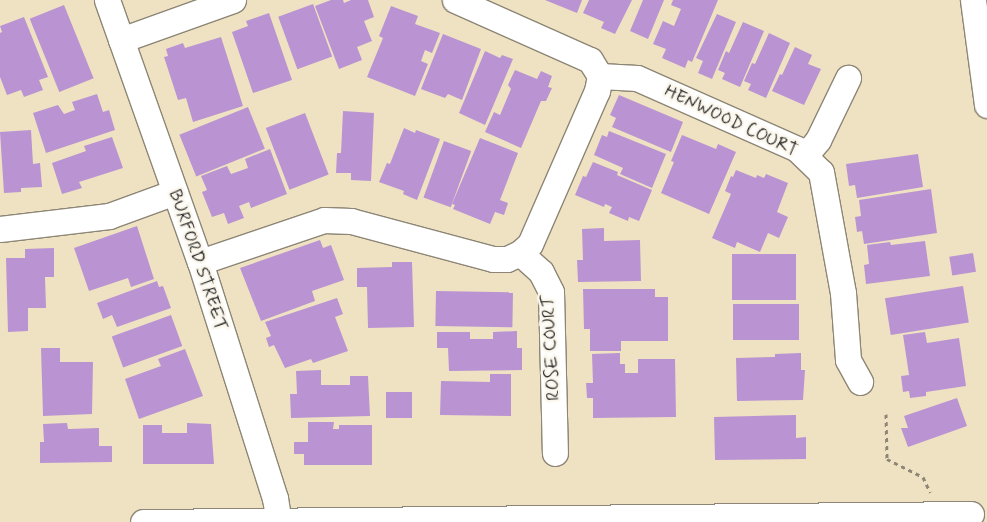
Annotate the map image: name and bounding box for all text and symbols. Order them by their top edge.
street label: HENWOOD COURT [660,80,802,162]
street label: BURFORD STREET [163,186,233,334]
street label: ROSE COURT [537,294,565,402]

